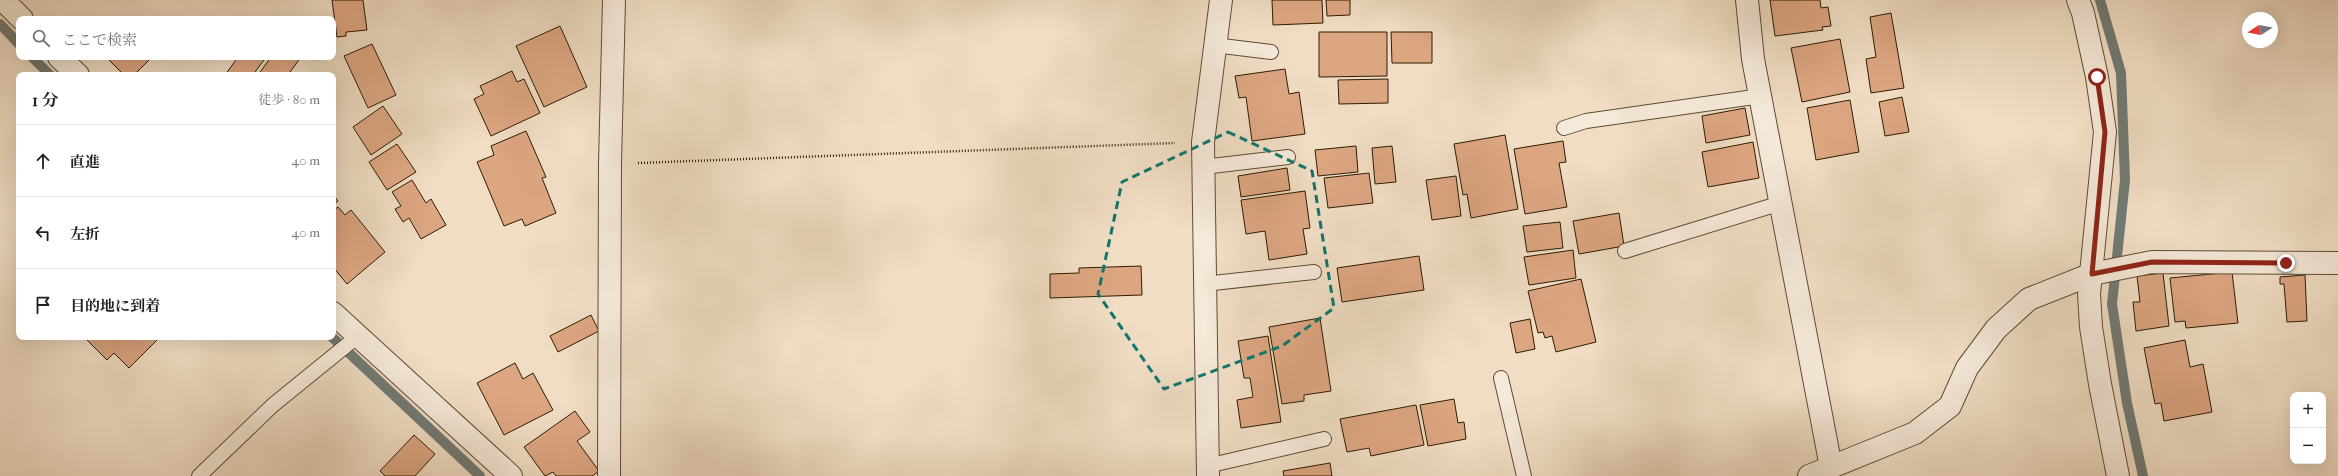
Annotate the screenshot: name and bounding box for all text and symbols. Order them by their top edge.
north arrow [2242,12,2278,48]
search box [16,16,336,60]
icon: search [30,27,52,49]
text: ここで検索 [62,31,137,49]
route start [2088,68,2106,86]
text: 1 分 [32,90,59,110]
text: 徒歩 · 80 m [258,92,320,107]
icon: ahead [32,150,54,172]
text: 直進 [70,153,100,171]
text: 40 m [292,153,320,168]
icon: left [32,222,54,244]
text: 左折 [70,225,100,243]
text: 40 m [292,225,320,240]
route end [2277,254,2295,272]
icon: arrive [32,294,54,316]
text: 目的地に到着 [70,297,160,315]
map controls [2290,392,2326,464]
button: + [2290,392,2326,428]
button: − [2290,428,2326,464]

